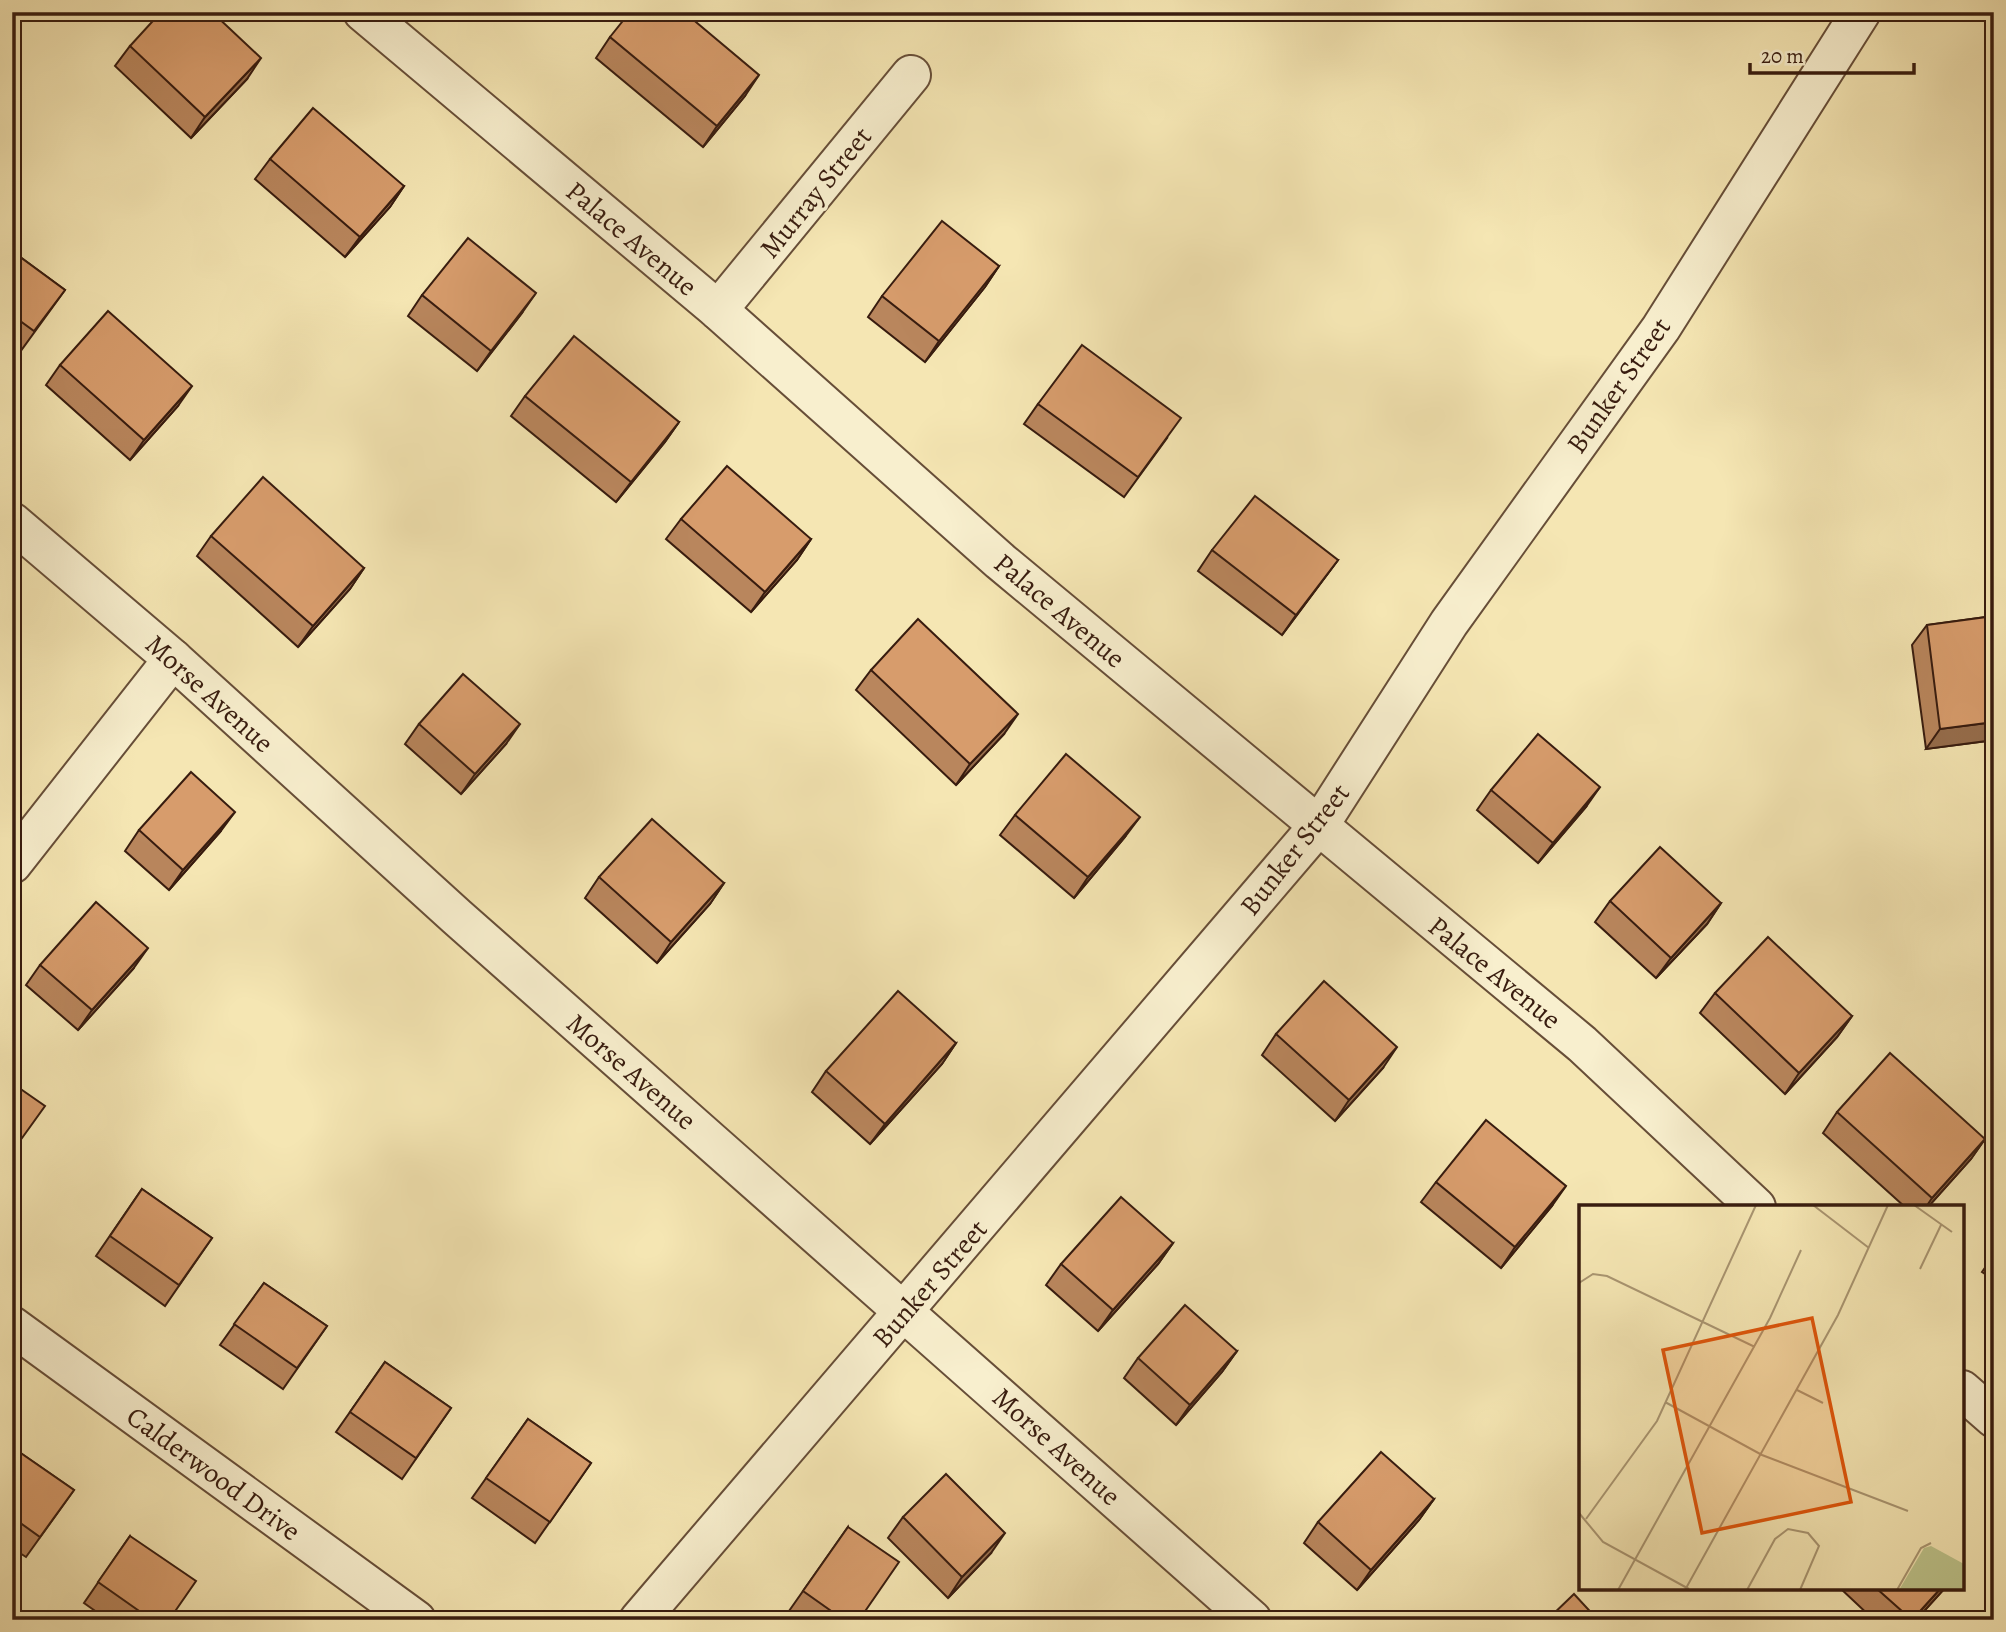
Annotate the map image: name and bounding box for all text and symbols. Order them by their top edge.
scale bar [1750,32,1915,76]
text: 20 m [1761,42,1804,70]
street label: Murray Street [751,119,881,266]
street label: Palace Avenue [558,173,705,305]
street label: Bunker Street [1558,310,1680,461]
street label: Palace Avenue [986,545,1133,677]
street label: Morse Avenue [137,626,282,762]
street label: Bunker Street [1231,776,1358,924]
street label: Palace Avenue [1420,907,1569,1038]
street label: Morse Avenue [558,1005,704,1139]
inset map [1579,1205,1964,1590]
street label: Bunker Street [864,1211,996,1356]
street label: Morse Avenue [984,1379,1129,1515]
street label: Calderwood Drive [119,1398,308,1550]

